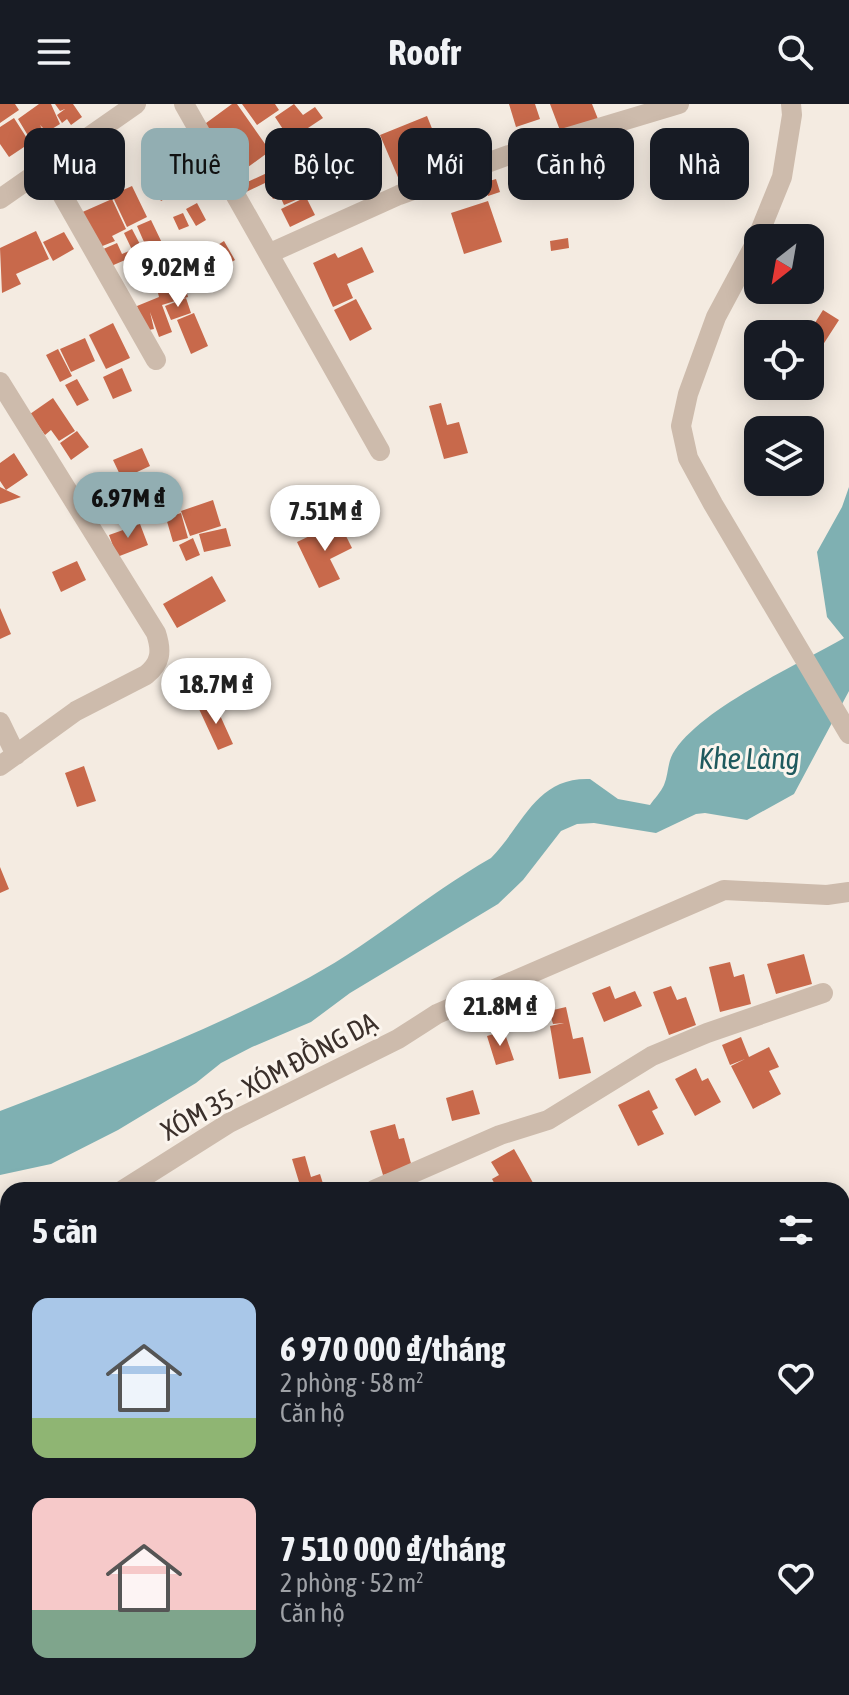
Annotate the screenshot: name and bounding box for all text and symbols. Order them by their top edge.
icon: menu [32,30,76,74]
icon: search [773,30,817,74]
text: Roofr [388,31,461,73]
chip: Mua [24,128,125,200]
chip: Thuê [141,128,249,200]
chip: Bộ lọc [265,128,382,200]
chip: Mới [398,128,492,200]
chip: Căn hộ [508,128,634,200]
chip: Nhà [650,128,749,200]
north arrow [744,224,824,304]
map controls [744,224,824,496]
pin: 9.02M ₫ [104,241,252,309]
text: 9.02M ₫ [141,252,215,282]
button: locate [744,320,824,400]
button: layers [744,416,824,496]
pin: 6.97M ₫ [54,472,202,540]
text: 6.97M ₫ [91,483,165,513]
pin: 7.51M ₫ [251,485,399,553]
text: 7.51M ₫ [288,496,362,526]
pin: 18.7M ₫ [142,658,290,726]
text: 18.7M ₫ [179,669,253,699]
water label: Khe Làng [698,741,800,775]
pin: 21.8M ₫ [426,980,574,1048]
text: 21.8M ₫ [463,991,537,1021]
street label: XÓM 35 - XÓM ĐỒNG DẠ [154,1003,383,1146]
icon: filters [774,1208,818,1252]
text: 5 căn [32,1211,98,1250]
text: 6 970 000 ₫/tháng [280,1329,506,1368]
icon: home [96,1330,192,1426]
icon: heart [774,1356,818,1400]
text: 2 phòng · 58 m² [280,1368,423,1398]
text: Căn hộ [280,1398,345,1428]
text: 7 510 000 ₫/tháng [280,1529,506,1568]
icon: home [96,1530,192,1626]
icon: heart [774,1556,818,1600]
text: 2 phòng · 52 m² [280,1568,423,1598]
text: Căn hộ [280,1598,345,1628]

